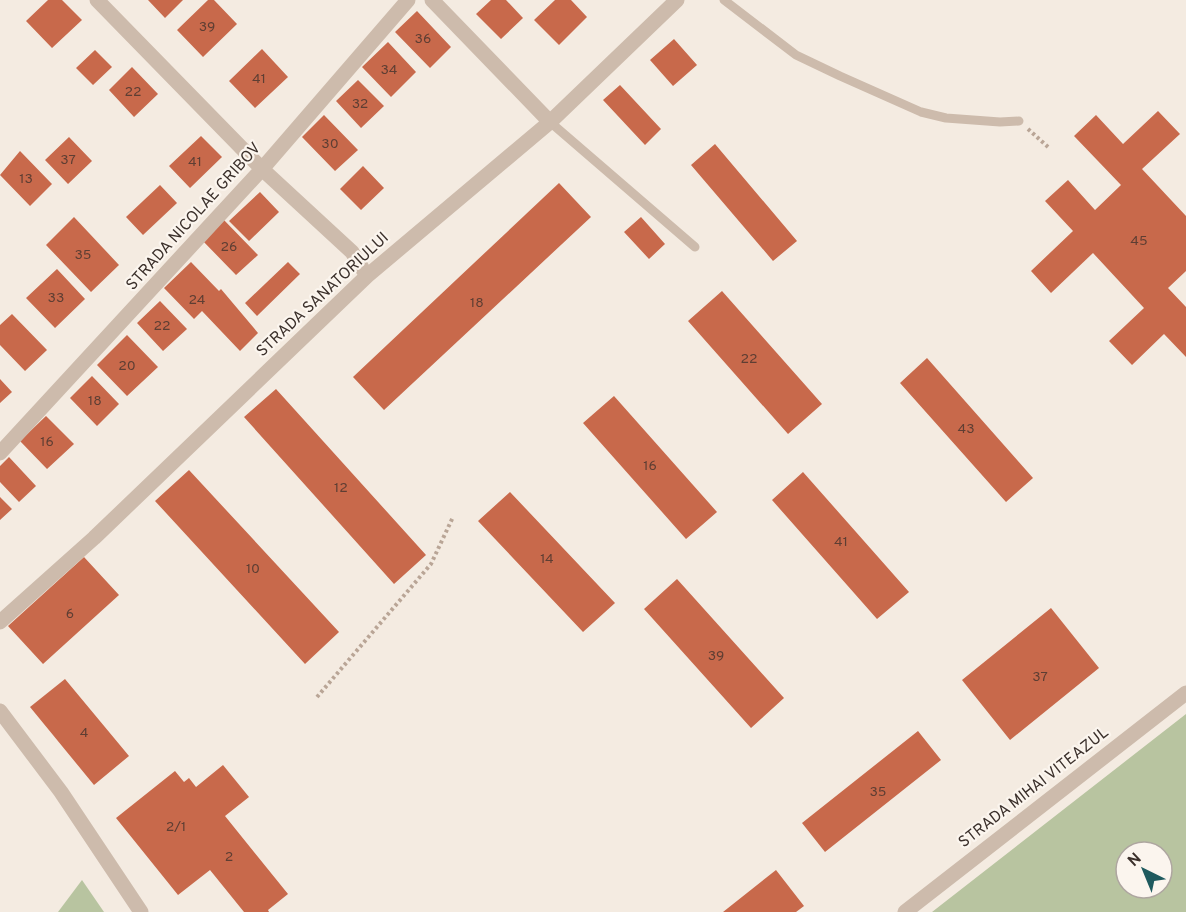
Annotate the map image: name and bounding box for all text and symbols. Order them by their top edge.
house number: 39 [199,19,215,36]
house number: 36 [415,31,431,48]
house number: 34 [380,62,398,79]
house number: 41 [252,71,266,88]
house number: 22 [124,84,142,101]
house number: 32 [352,96,368,113]
house number: 30 [321,136,339,153]
street label: STRADA NICOLAE GRIBOV [122,139,266,295]
house number: 37 [60,152,76,169]
house number: 41 [188,154,202,171]
house number: 13 [19,171,33,188]
street label: STRADA SANATORIULUI [253,228,393,362]
house number: 45 [1130,233,1148,250]
house number: 26 [221,239,237,256]
house number: 35 [74,247,92,264]
house number: 33 [48,290,64,307]
house number: 24 [188,292,206,309]
house number: 18 [470,295,484,312]
house number: 22 [153,318,171,335]
house number: 22 [740,351,758,368]
house number: 20 [118,358,136,375]
house number: 18 [88,393,102,410]
house number: 43 [957,421,975,438]
house number: 16 [40,434,54,451]
house number: 16 [643,458,657,475]
house number: 12 [334,480,348,497]
house number: 41 [834,534,848,551]
house number: 14 [540,551,554,568]
house number: 10 [246,561,260,578]
house number: 6 [66,606,74,623]
house number: 39 [708,648,724,665]
house number: 37 [1032,669,1048,686]
street label: STRADA MIHAI VITEAZUL [955,723,1113,853]
house number: 4 [80,725,88,742]
house number: 35 [869,784,887,801]
house number: 2/1 [166,819,186,836]
north arrow [1114,840,1174,900]
house number: 2 [225,849,233,866]
text: N [1124,849,1146,872]

